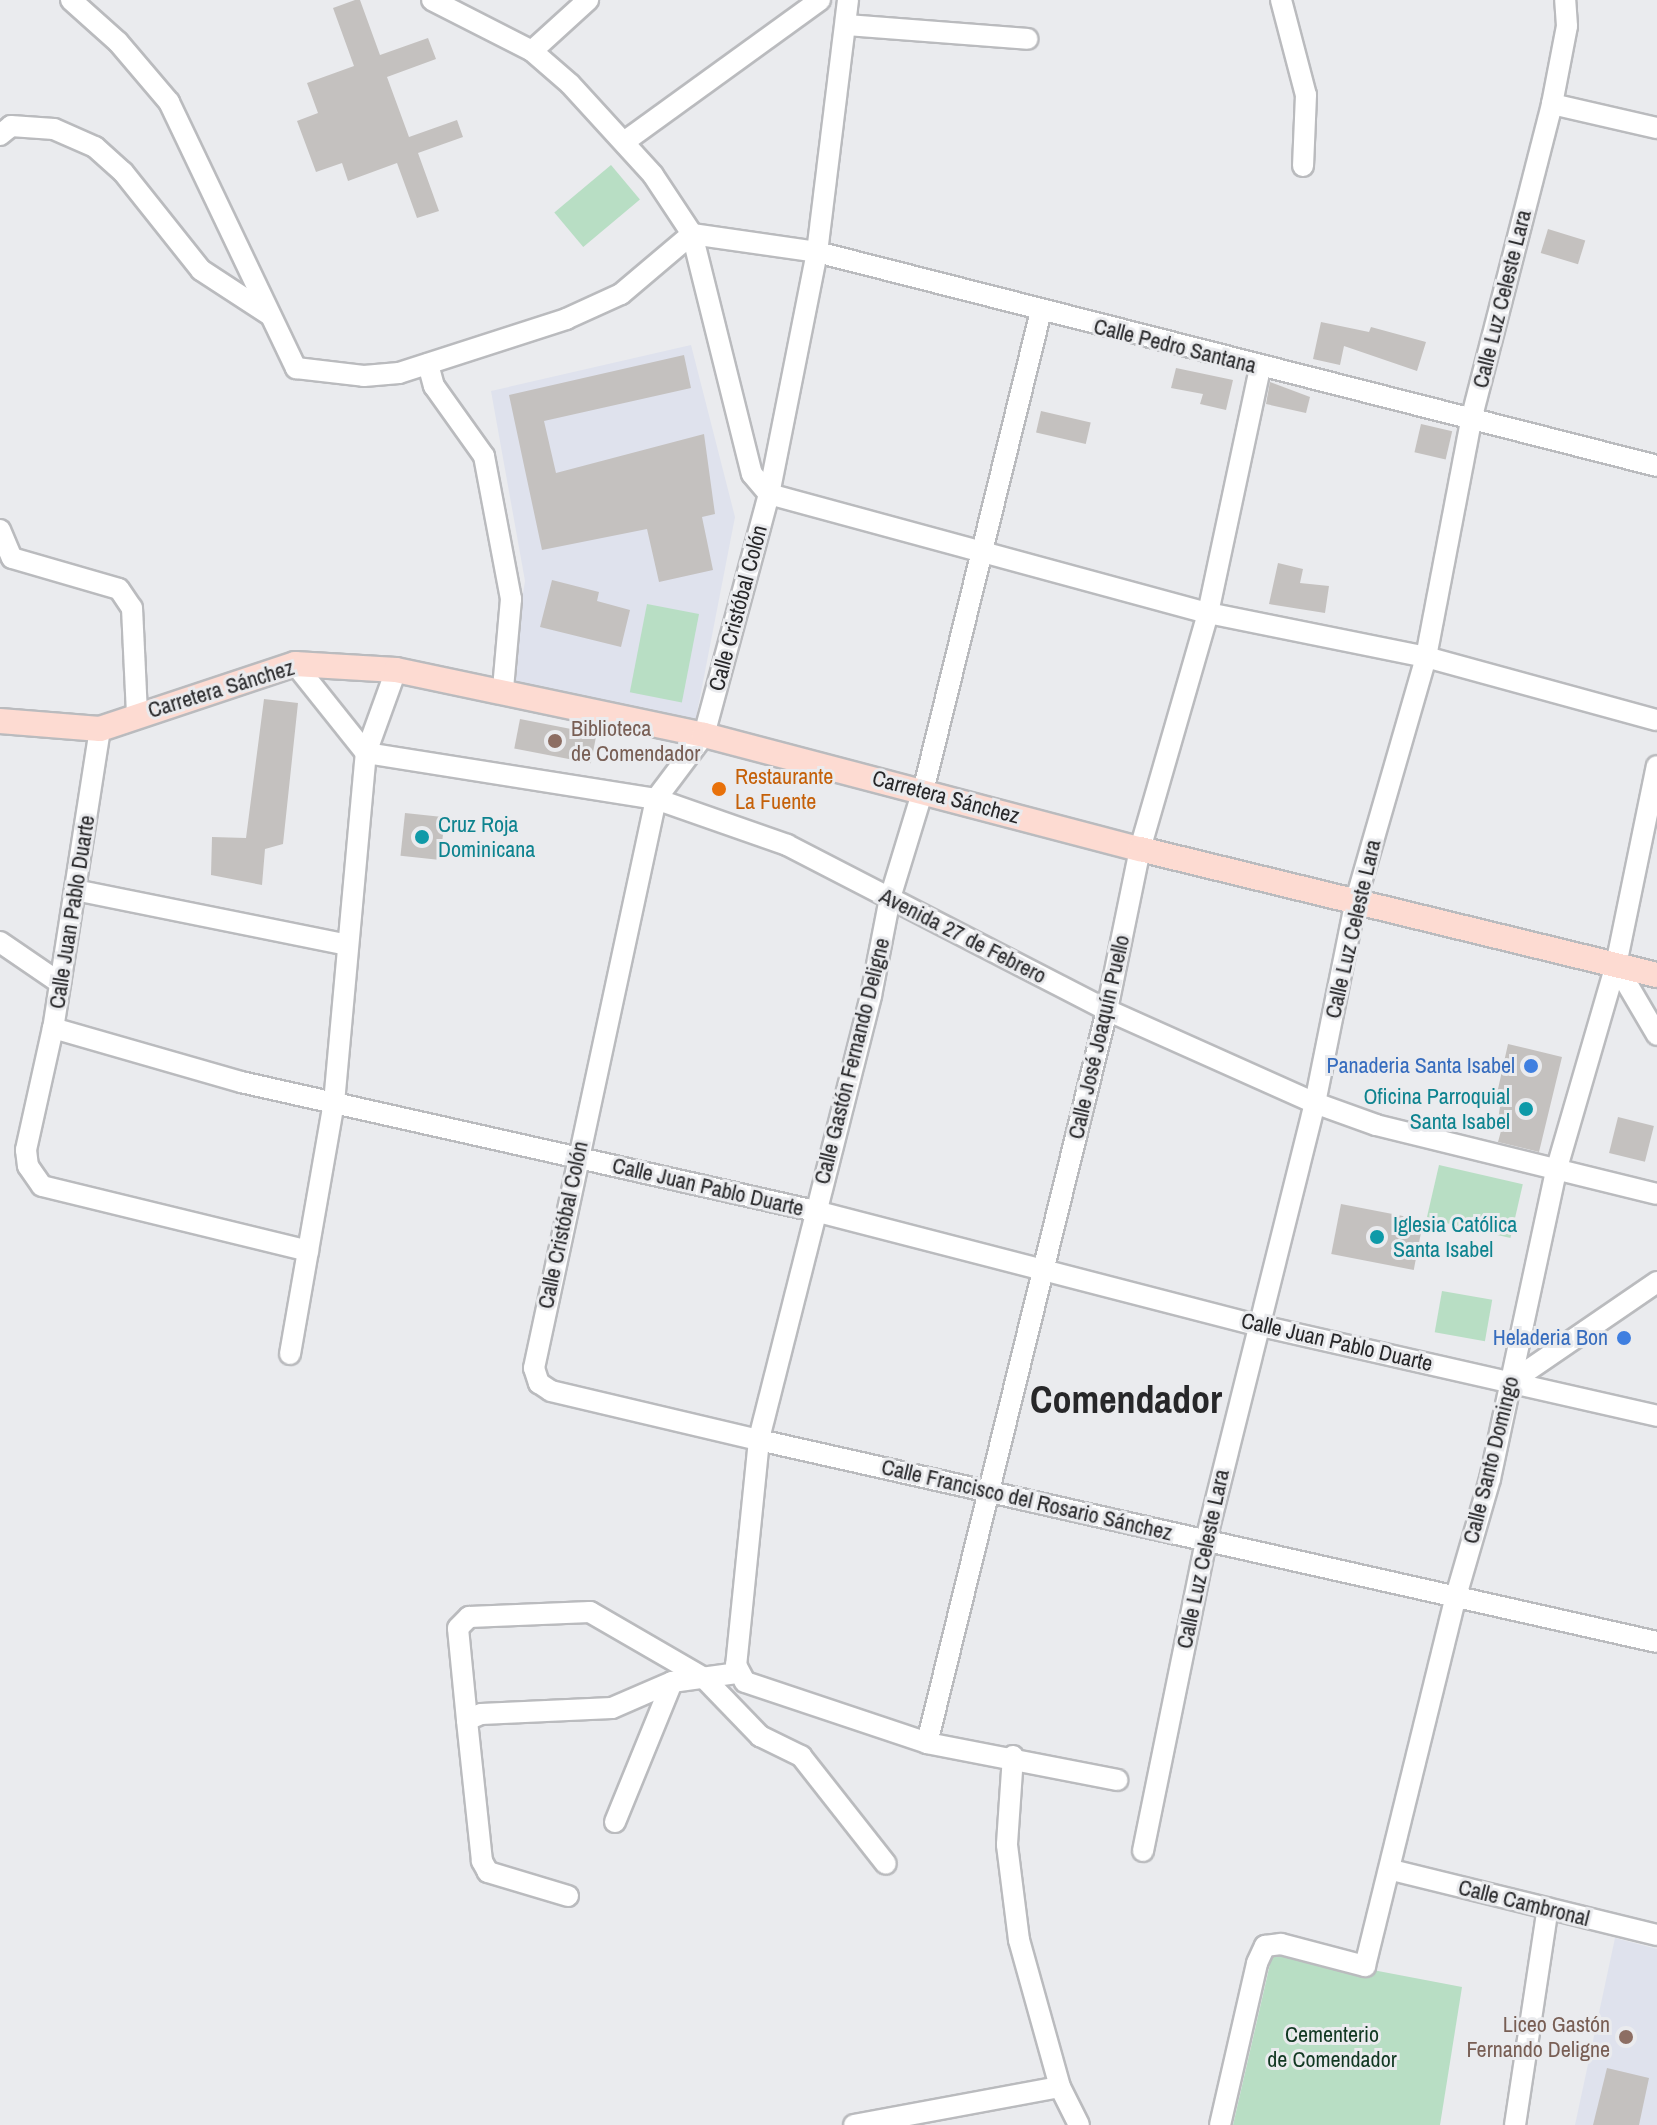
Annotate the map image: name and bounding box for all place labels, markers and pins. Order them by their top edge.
place label: Biblioteca de Comendador [571,715,700,766]
marker: Biblioteca de Comendador [546,732,564,750]
place label: Restaurante La Fuente [735,763,833,814]
marker: Restaurante La Fuente [710,780,728,798]
place label: Cruz Roja Dominicana [438,811,535,862]
marker: Cruz Roja Dominicana [413,828,431,846]
place label: Panaderia Santa Isabel [1326,1053,1515,1079]
marker: Panaderia Santa Isabel [1522,1057,1540,1075]
place label: Oficina Parroquial Santa Isabel [1364,1083,1510,1134]
marker: Oficina Parroquial Santa Isabel [1517,1100,1535,1118]
place label: Iglesia Católica Santa Isabel [1393,1211,1517,1262]
marker: Iglesia Católica Santa Isabel [1368,1228,1386,1246]
place label: Heladeria Bon [1493,1325,1608,1351]
marker: Heladeria Bon [1615,1329,1633,1347]
place label: Liceo Gastón Fernando Deligne [1466,2011,1610,2062]
marker: Liceo Gastón Fernando Deligne [1617,2028,1635,2046]

